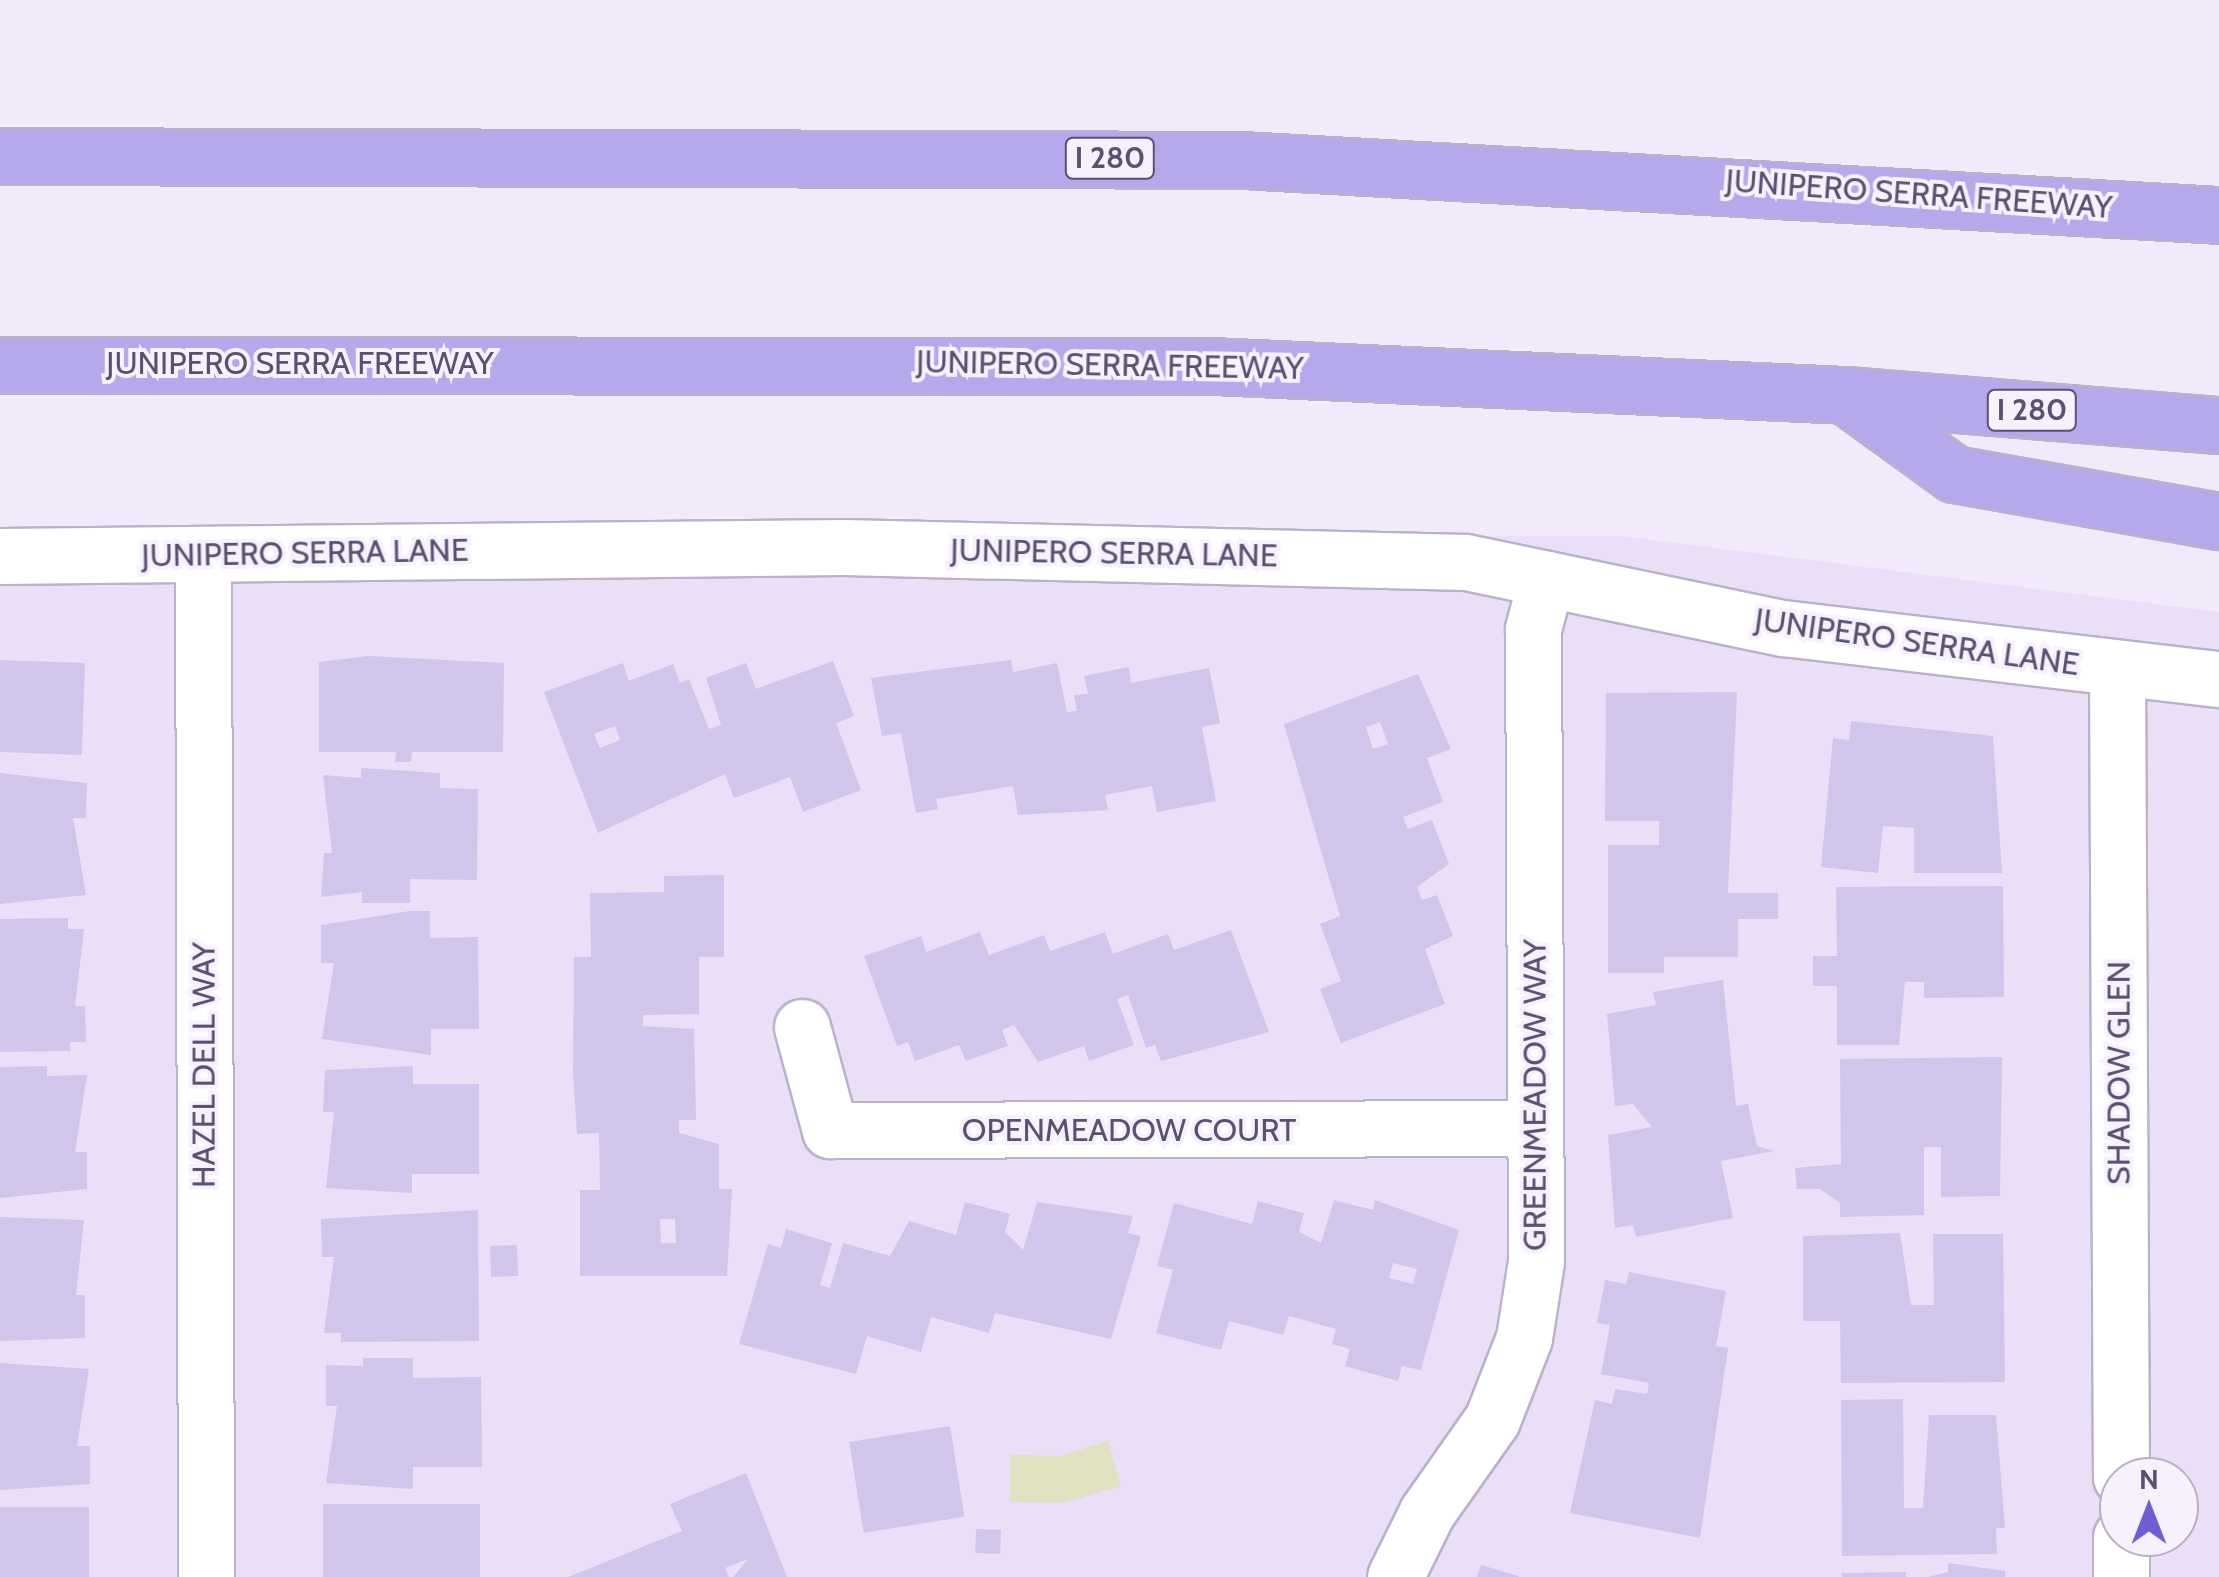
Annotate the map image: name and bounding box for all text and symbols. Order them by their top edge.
road number: I 280 [1062,133,1158,183]
street label: JUNIPERO SERRA FREEWAY [1724,161,2114,227]
street label: JUNIPERO SERRA FREEWAY [916,342,1304,388]
street label: JUNIPERO SERRA FREEWAY [106,344,494,382]
road number: I 280 [1984,385,2080,435]
street label: JUNIPERO SERRA LANE [141,531,469,575]
street label: JUNIPERO SERRA LANE [950,531,1278,575]
street label: JUNIPERO SERRA LANE [1752,600,2082,684]
street label: GREENMEADOW WAY [1516,939,1554,1251]
street label: HAZEL DELL WAY [185,942,223,1188]
street label: SHADOW GLEN [2100,961,2138,1185]
street label: OPENMEADOW COURT [962,1111,1296,1149]
north arrow [2099,1457,2199,1557]
text: N [2139,1462,2159,1496]

